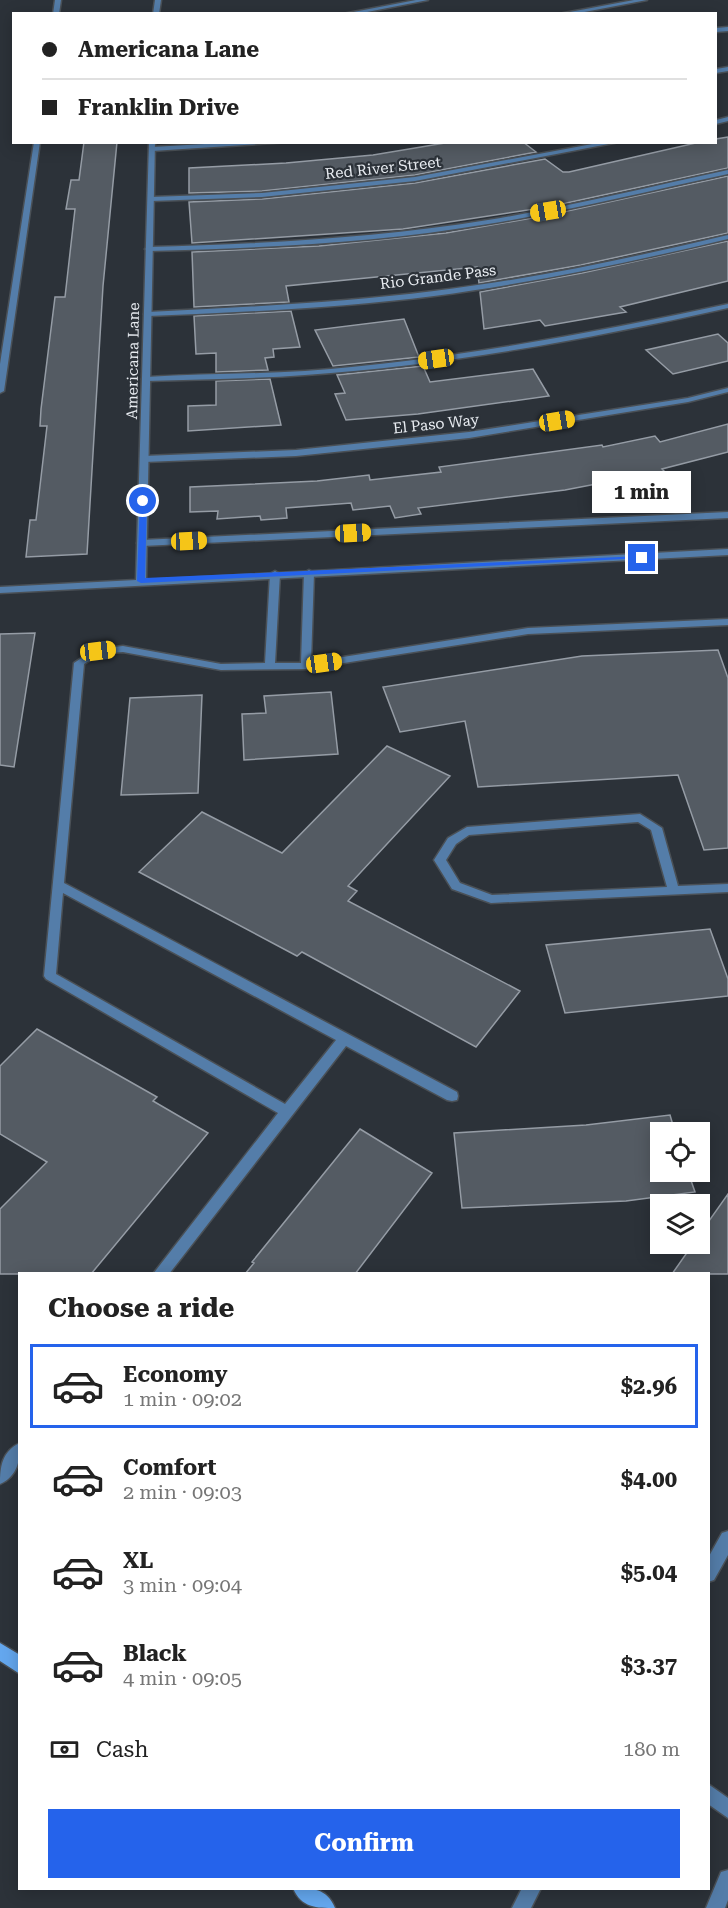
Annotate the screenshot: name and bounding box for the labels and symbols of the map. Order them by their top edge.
street label: Red River Street [324,153,442,183]
car [529,199,567,223]
street label: Rio Grande Pass [379,261,497,293]
street label: Americana Lane [123,302,143,420]
car [417,348,455,370]
car [538,409,576,433]
street label: El Paso Way [392,411,480,437]
callout: 1 min [592,471,692,513]
route start [129,487,156,514]
car [335,523,371,543]
car [171,531,207,551]
route end [628,544,655,571]
car [79,640,117,662]
car [305,652,343,674]

